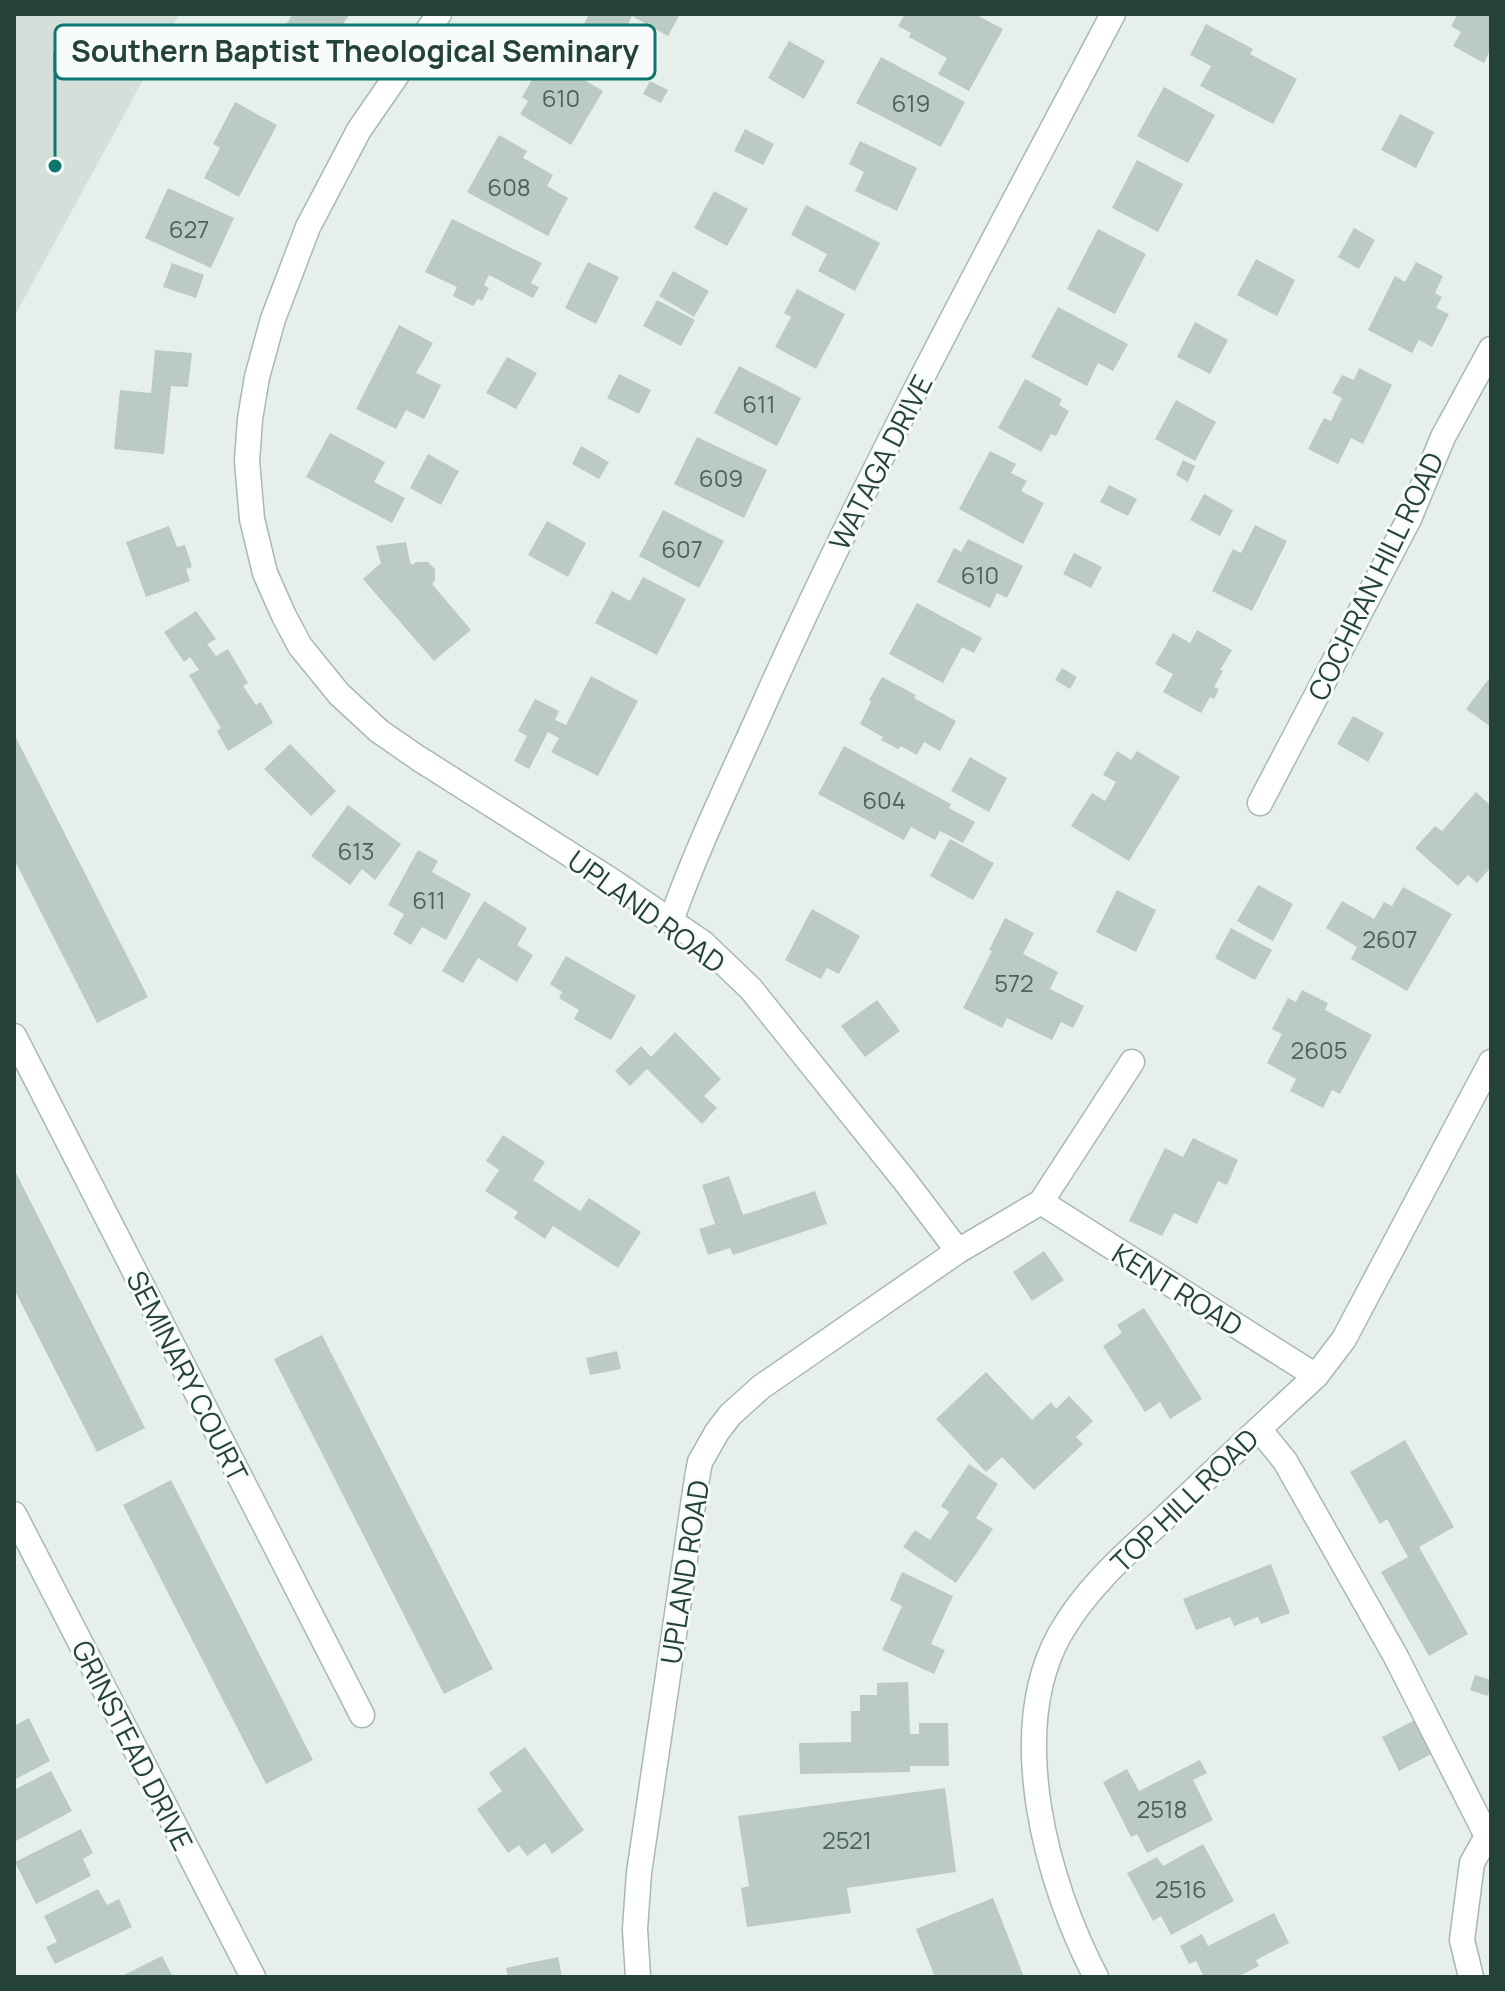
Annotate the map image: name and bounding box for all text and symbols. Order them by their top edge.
callout: Southern Baptist Theological Seminary [55,25,655,79]
text: Southern Baptist Theological Seminary [71,30,639,71]
house number: 610 [542,81,580,114]
house number: 619 [892,86,930,119]
house number: 608 [487,170,531,203]
house number: 627 [169,212,209,245]
street label: WATAGA DRIVE [819,368,941,556]
house number: 611 [742,387,776,420]
street label: COCHRAN HILL ROAD [1298,445,1452,707]
house number: 609 [699,461,743,494]
house number: 607 [661,532,703,565]
house number: 610 [961,558,999,591]
house number: 604 [862,783,906,816]
house number: 613 [337,834,375,867]
street label: UPLAND ROAD [561,841,733,981]
house number: 611 [412,883,446,916]
house number: 2607 [1362,922,1418,955]
house number: 572 [994,966,1034,999]
house number: 2605 [1290,1033,1348,1066]
street label: KENT ROAD [1106,1234,1250,1344]
street label: SEMINARY COURT [118,1264,258,1488]
street label: TOP HILL ROAD [1102,1420,1266,1580]
street label: UPLAND ROAD [651,1477,717,1667]
street label: GRINSTEAD DRIVE [64,1633,202,1857]
house number: 2518 [1137,1792,1187,1825]
house number: 2521 [822,1823,872,1856]
house number: 2516 [1155,1872,1207,1905]

